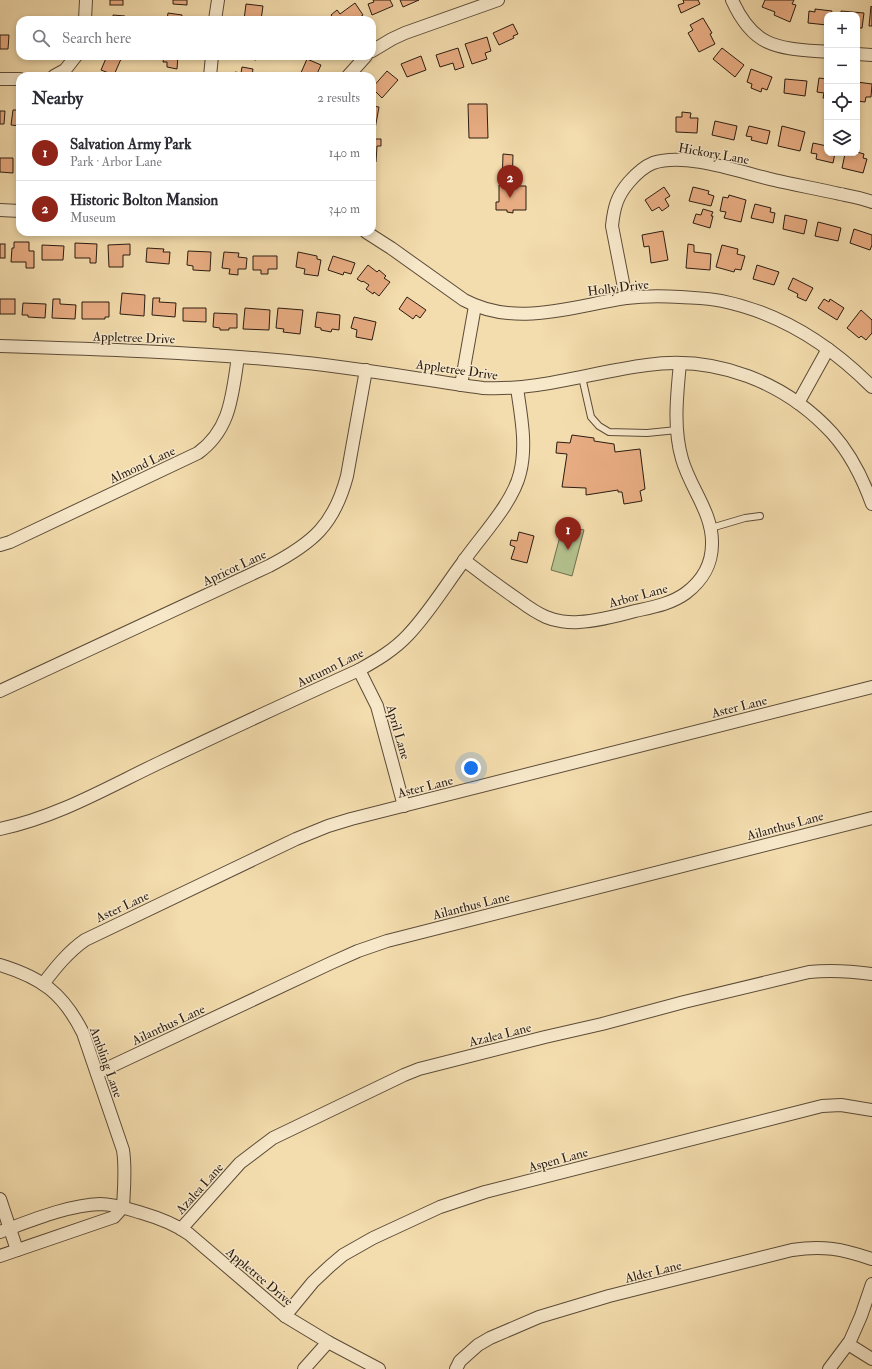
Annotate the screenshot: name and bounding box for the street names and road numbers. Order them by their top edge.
street label: Hickory Lane [677,140,751,169]
street label: Holly Drive [587,276,650,301]
street label: Appletree Drive [91,329,176,348]
street label: Appletree Drive [414,356,499,385]
street label: Almond Lane [106,443,178,487]
street label: Apricot Lane [199,546,270,591]
street label: Arbor Lane [606,580,670,612]
street label: Autumn Lane [294,645,367,691]
street label: Aster Lane [709,692,769,722]
street label: April Lane [381,702,414,762]
street label: Aster Lane [395,772,455,802]
street label: Ailanthus Lane [744,808,826,844]
street label: Aster Lane [92,887,152,927]
street label: Ailanthus Lane [430,889,512,924]
street label: Ailanthus Lane [128,1001,208,1049]
street label: Azalea Lane [466,1019,534,1051]
street label: Ambling Lane [86,1024,126,1100]
street label: Aspen Lane [526,1144,591,1177]
street label: Azalea Lane [172,1159,227,1218]
street label: Appletree Drive [221,1244,296,1311]
street label: Alder Lane [622,1257,684,1287]

